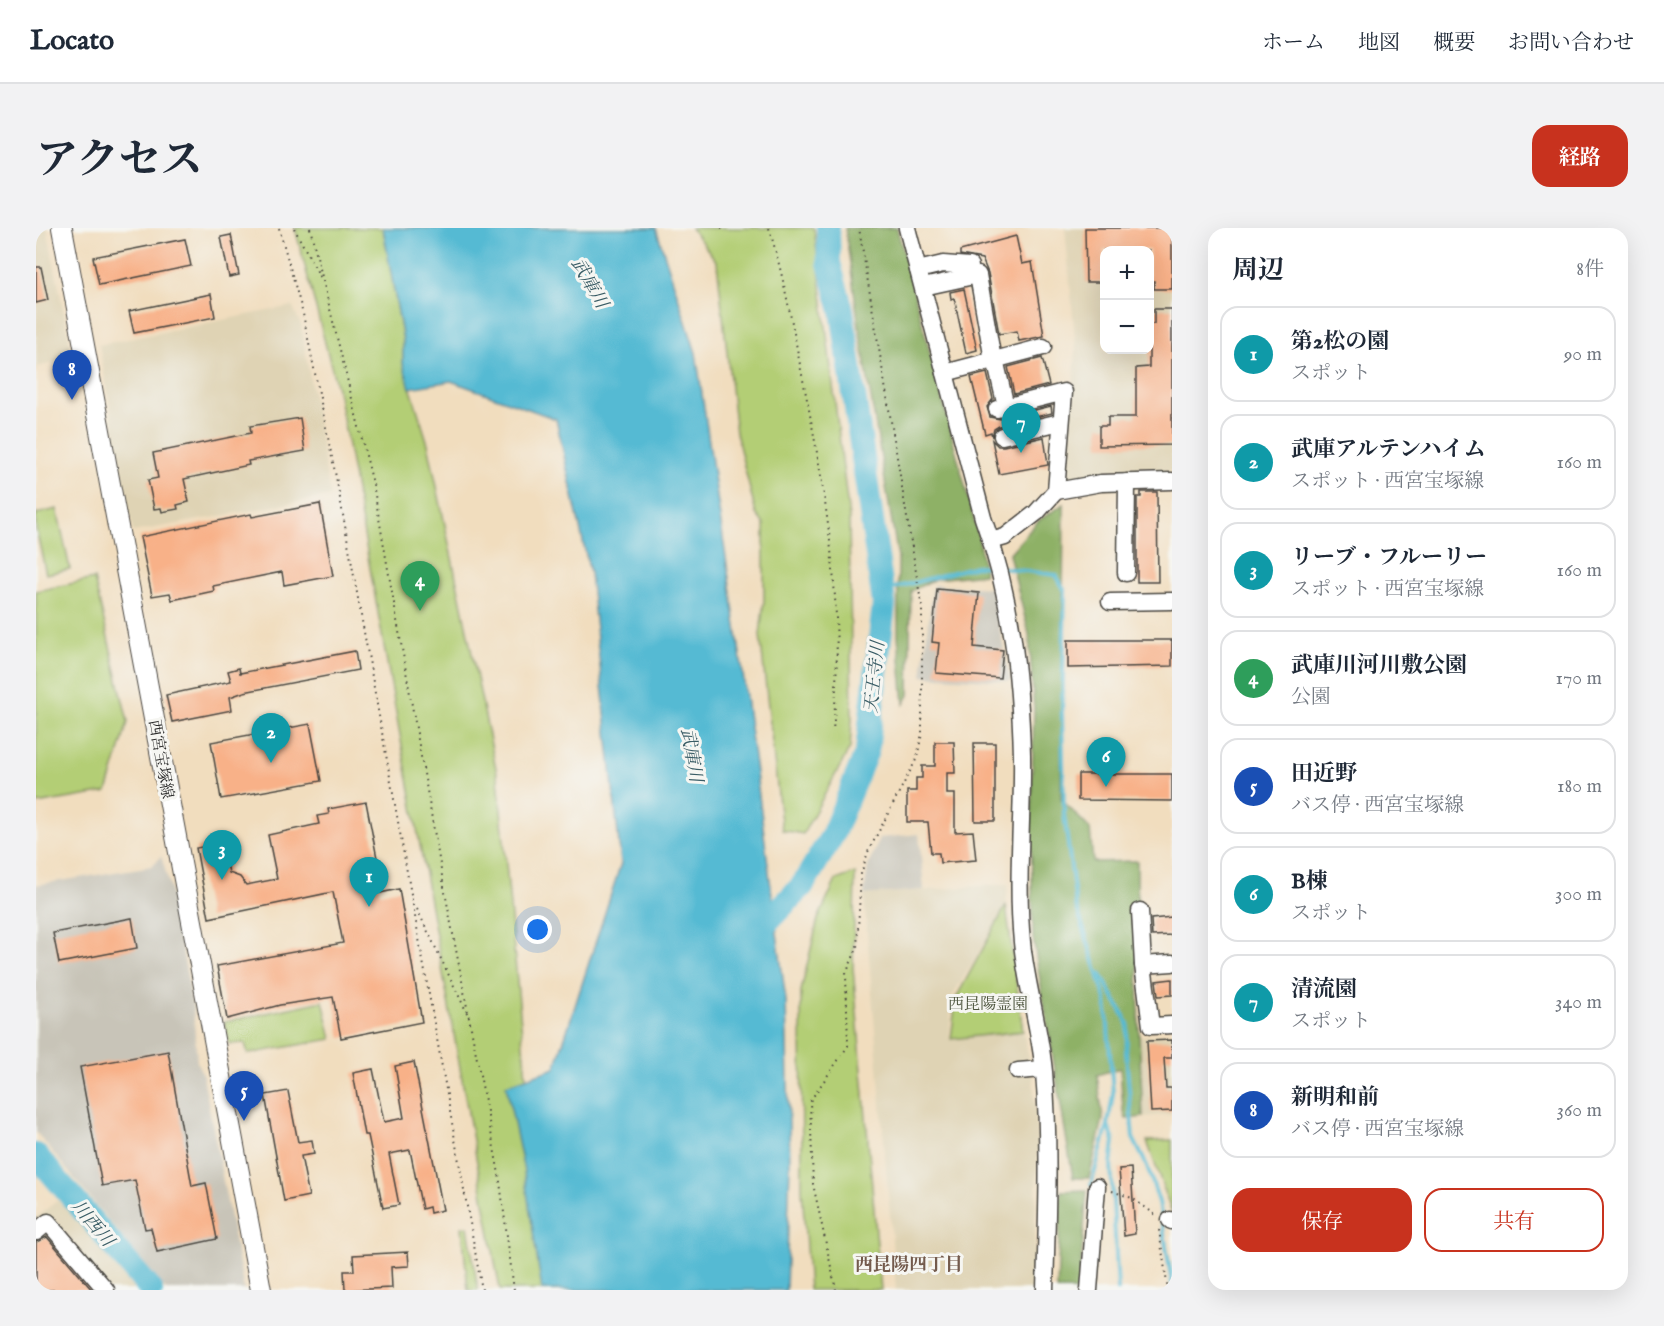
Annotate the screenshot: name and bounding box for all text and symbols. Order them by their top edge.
text: Locato [30,24,114,59]
text: ホーム [1262,30,1325,57]
text: 地図 [1358,30,1400,57]
text: 概要 [1433,30,1475,57]
text: お問い合わせ [1508,30,1634,57]
button: 経路 [1532,125,1628,187]
text: アクセス [36,135,203,188]
map controls [1100,246,1154,354]
button: + [1100,246,1154,300]
text: 周辺 [1232,254,1284,287]
water label: 武庫川 [565,255,613,315]
text: 8件 [1576,257,1604,282]
button: − [1100,300,1154,354]
text: 第2松の園 [1291,328,1389,356]
text: 1 [1250,342,1257,367]
text: 90 m [1564,342,1602,367]
pin: 8 [52,350,92,400]
text: スポット [1291,361,1371,386]
pin: 7 [1002,404,1040,453]
text: 武庫アルテンハイム [1291,436,1485,464]
text: 2 [1249,450,1258,475]
text: 160 m [1556,450,1602,475]
text: スポット · 西宮宝塚線 [1291,469,1484,494]
text: リーブ・フルーリー [1291,544,1487,572]
text: 3 [1250,558,1257,583]
text: 160 m [1556,558,1602,583]
pin: 4 [400,562,440,611]
text: スポット · 西宮宝塚線 [1291,577,1484,602]
water label: 天王寺川 [860,638,891,714]
text: 武庫川河川敷公園 [1291,652,1467,680]
text: 4 [1249,666,1258,691]
text: 170 m [1556,666,1602,691]
text: 公園 [1291,685,1331,710]
pin: 2 [252,714,290,763]
street label: 西宮宝塚線 [143,718,177,800]
water label: 武庫川 [675,727,707,786]
pin: 6 [1086,738,1126,787]
text: 田近野 [1291,760,1357,788]
text: 5 [1250,774,1257,799]
text: 180 m [1557,774,1602,799]
text: バス停 · 西宮宝塚線 [1291,793,1464,818]
pin: 3 [202,830,242,880]
pin: 1 [350,858,388,907]
text: B棟 [1291,868,1328,896]
text: 6 [1249,882,1258,907]
text: 300 m [1555,882,1602,907]
text: スポット [1291,901,1371,926]
your location [523,915,552,944]
text: 清流園 [1291,976,1357,1004]
text: 7 [1249,990,1258,1015]
text: 340 m [1555,990,1602,1015]
park label: 西昆陽霊園 [948,995,1028,1015]
text: スポット [1291,1009,1371,1034]
pin: 5 [224,1072,264,1121]
text: 新明和前 [1291,1084,1379,1112]
text: 8 [1250,1098,1257,1123]
text: 360 m [1556,1098,1602,1123]
text: バス停 · 西宮宝塚線 [1291,1117,1464,1142]
button: 保存 [1232,1188,1412,1252]
button: 共有 [1424,1188,1604,1252]
water label: 川西川 [66,1196,119,1254]
district label: 西昆陽四丁目 [855,1254,963,1277]

